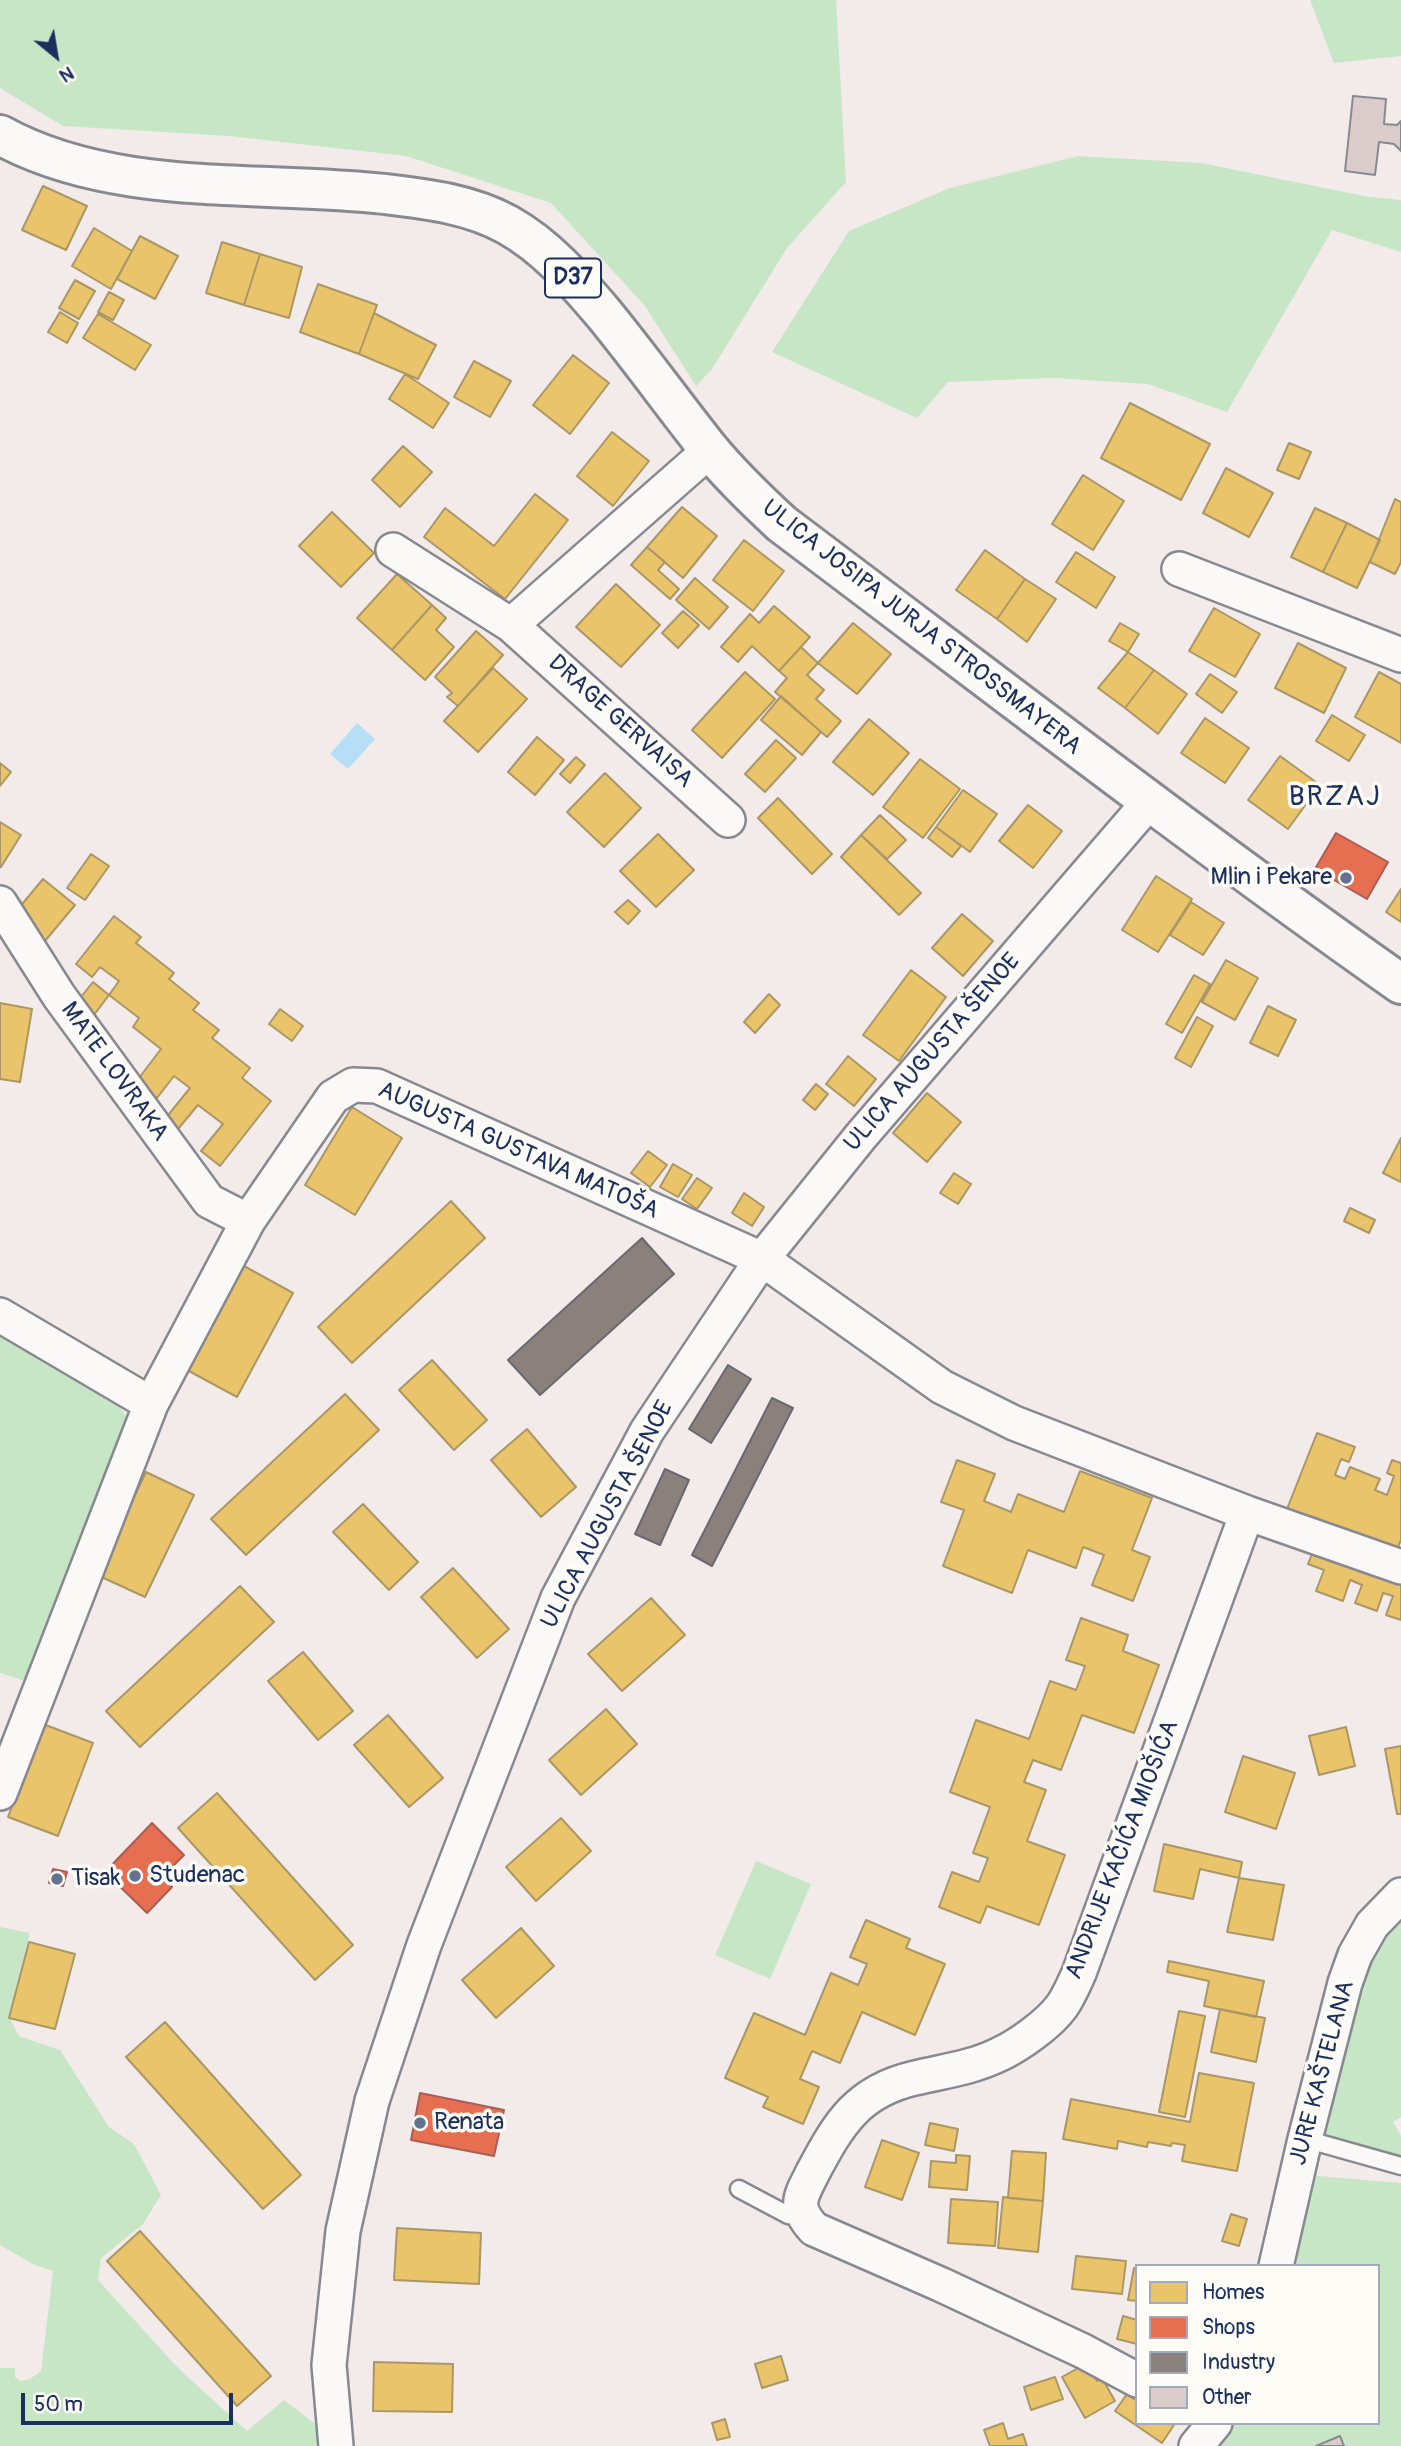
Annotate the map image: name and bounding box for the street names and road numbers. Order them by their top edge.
road number: D37 [545,258,601,298]
street label: ULICA JOSIPA JURJA STROSSMAYERA [756,494,1086,762]
street label: DRAGE GERVAISA [542,649,698,795]
street label: ULICA AUGUSTA ŠENOE [839,948,1027,1158]
street label: MATE LOVRAKA [54,997,174,1147]
street label: AUGUSTA GUSTAVA MATOŠA [373,1076,663,1226]
street label: ULICA AUGUSTA ŠENOE [536,1396,680,1634]
street label: ANDRIJE KAČIĆA MIOŠIĆA [1060,1716,1186,1984]
street label: JURE KAŠTELANA [1285,1978,1361,2168]

